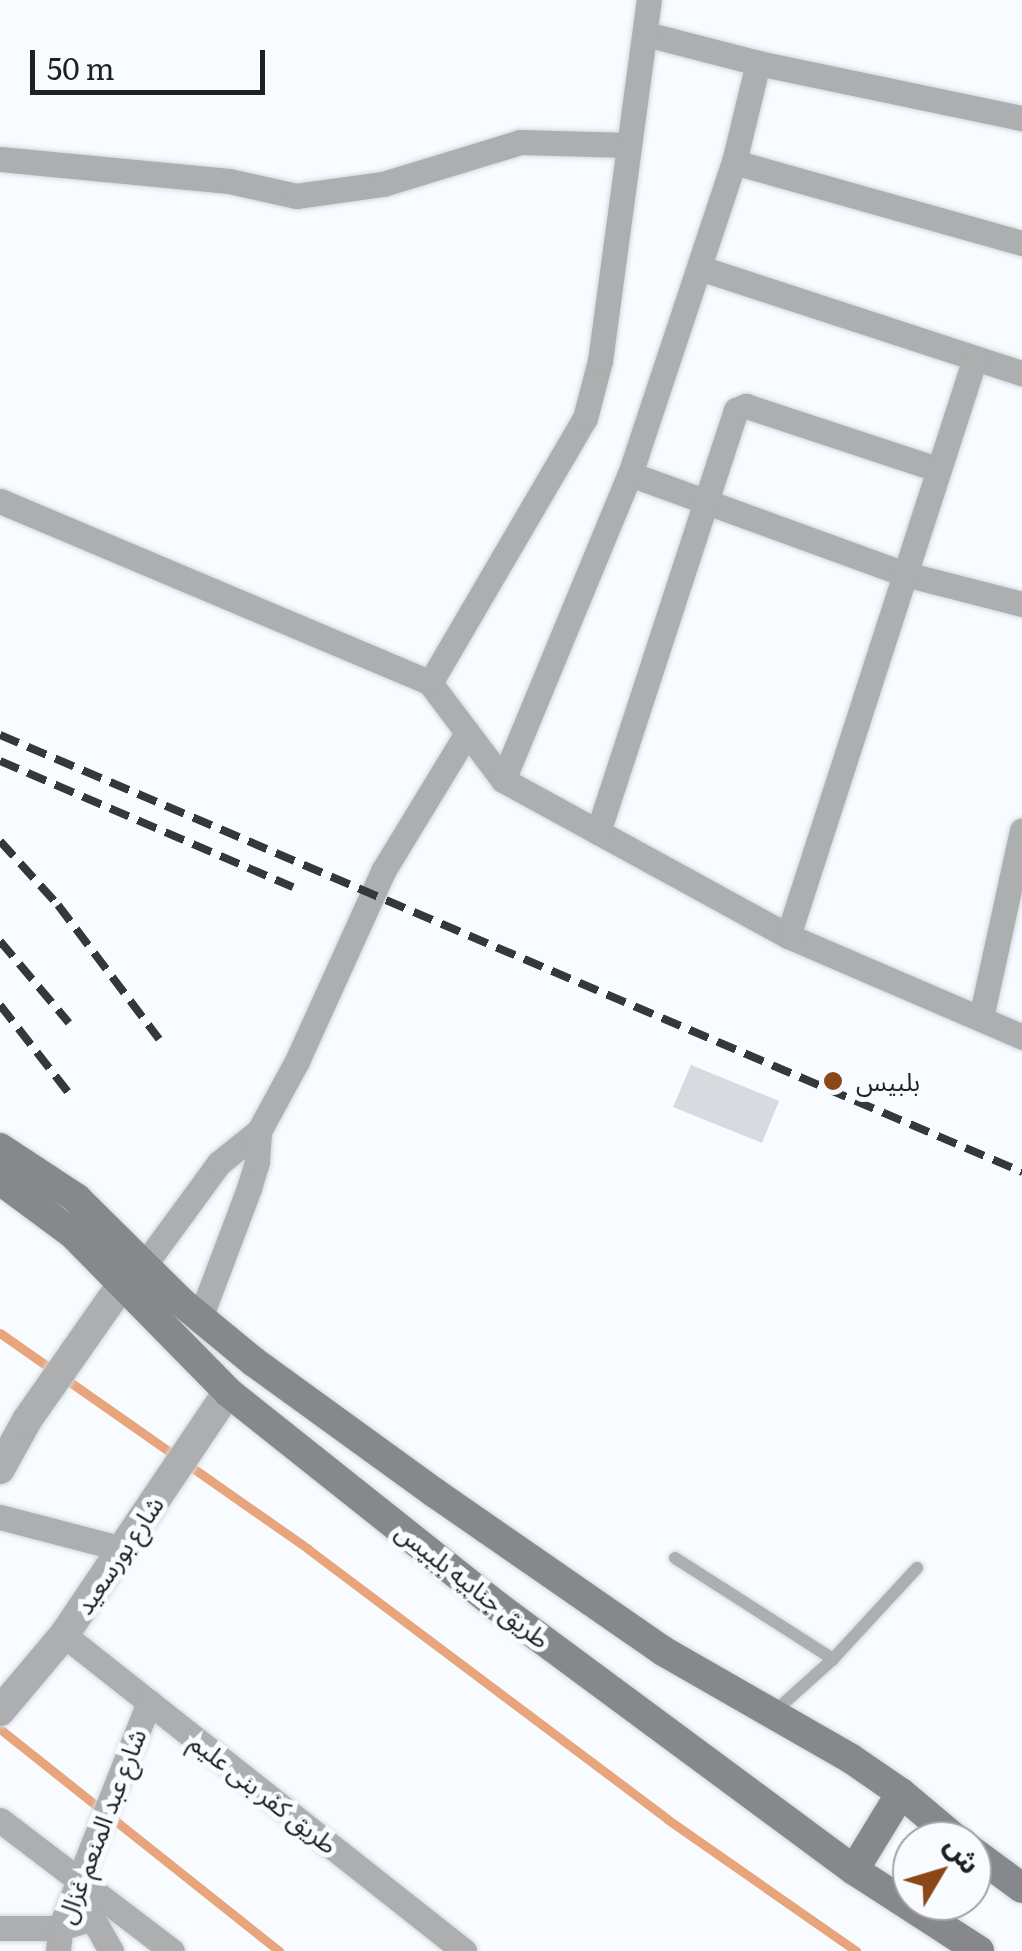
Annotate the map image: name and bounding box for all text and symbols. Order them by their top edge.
scale bar [35,30,270,92]
text: 50 m [47,45,115,89]
place label: بلبيس [856,1066,920,1096]
marker: بلبيس [820,1068,846,1094]
street label: شارع بورسعيد [69,1490,169,1620]
street label: طريق جنابيه بلبيس [390,1516,556,1654]
street label: شارع عبد المنعم غزال [50,1725,152,1927]
street label: طريق كفر بنى عليم [184,1726,344,1860]
north arrow [892,1821,992,1921]
text: ش [936,1826,992,1882]

